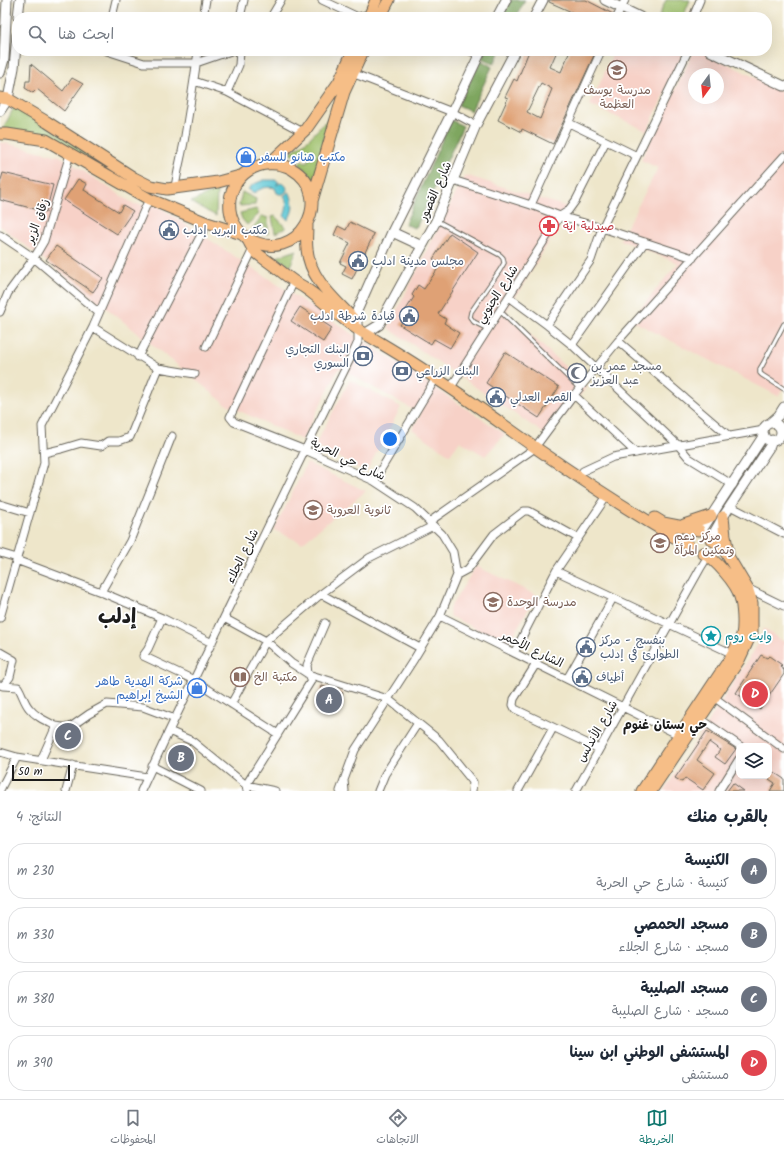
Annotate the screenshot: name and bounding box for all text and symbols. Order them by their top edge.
search box [12,12,772,56]
icon: search [26,23,48,45]
text: ابحث هنا [58,23,114,47]
school or university icon: مدرسة يوسف العظمة [606,59,628,81]
north arrow [688,68,724,104]
place label: مدرسة يوسف العظمة [583,81,651,114]
shop icon: مكتب هنانو للسفر [235,146,257,168]
place label: مكتب هنانو للسفر [259,148,346,167]
street label: شارع القصور [414,159,457,225]
street label: زقاق الزير [20,196,54,247]
pharmacy icon: صيدلية اية [538,215,560,237]
place label: صيدلية اية [563,217,614,236]
public building icon: مكتب البريد إدلب [158,219,180,241]
place label: مكتب البريد إدلب [183,221,267,240]
public building icon: مجلس مدينة ادلب [347,250,369,272]
place label: مجلس مدينة ادلب [372,252,464,271]
street label: شارع الجنوبي [471,261,524,328]
public building icon: قيادة شرطة ادلب [398,305,420,327]
place label: قيادة شرطة ادلب [310,307,395,326]
place label: البنك التجاري السوري [285,340,349,373]
bank icon: البنك التجاري السوري [352,345,374,367]
place label: مسجد عمر بن عبد العزيز [590,357,662,390]
bank icon: البنك الزراعي [391,360,413,382]
place label: البنك الزراعي [416,362,479,382]
mosque icon: مسجد عمر بن عبد العزيز [566,362,588,384]
public building icon: القصر العدلي [485,386,507,408]
place label: القصر العدلي [510,388,572,408]
your location [380,429,400,449]
street label: شارع حي الحرية [307,433,389,487]
school or university icon: ثانوية العروبة [302,499,324,521]
place label: ثانوية العروبة [327,501,391,520]
street label: شارع الجلاء [221,526,264,587]
place label: مركز دعم وتمكين المرأة [674,527,735,560]
school or university icon: مركز دعم وتمكين المرأة [649,532,671,554]
school or university icon: مدرسة الوحدة [482,591,504,613]
place label: مدرسة الوحدة [507,593,577,612]
district label: إدلب [98,602,136,634]
place icon: وايت روم [700,625,722,647]
street label: الشارع الأحمر [496,626,567,673]
place label: وايت روم [725,627,772,646]
place label: بنفسج - مركز الطوارئ في إدلب [599,631,679,664]
public building icon: بنفسج - مركز الطوارئ في إدلب [575,636,597,658]
library icon: مكتبة الخ [229,666,251,688]
public building icon: أطياف [571,666,593,688]
place label: مكتبة الخ [254,668,297,687]
place label: أطياف [596,668,624,687]
place label: شركة الهدية طاهر الشيخ إبراهيم [95,672,183,705]
shop icon: شركة الهدية طاهر الشيخ إبراهيم [186,677,208,699]
pin: D [742,679,768,709]
pin: A [316,685,342,715]
street label: شارع الأندلس [572,697,623,766]
district label: حي بستان غنوم [623,715,707,737]
pin: C [55,721,81,751]
pin: B [168,743,194,773]
map controls [736,743,772,779]
button: layers [736,743,772,779]
scale bar [12,763,70,782]
text: 50 m [18,763,43,781]
text: بالقرب منك [687,804,768,831]
text: النتائج: 4 [16,807,62,828]
text: الكنيسة [685,849,729,873]
text: 230 m [17,861,54,882]
text: A [750,861,758,882]
text: كنيسة · شارع حي الحرية [596,873,729,894]
text: مسجد الحمصي [634,913,729,937]
text: 330 m [17,925,54,946]
text: B [750,925,758,946]
text: مسجد · شارع الجلاء [618,937,729,958]
text: مسجد الصليبة [640,977,729,1001]
text: 380 m [17,989,54,1010]
text: C [750,989,758,1010]
text: مسجد · شارع الصليبة [612,1001,729,1022]
text: المستشفى الوطني ابن سينا [569,1041,729,1065]
text: 390 m [17,1053,53,1074]
text: D [750,1053,758,1074]
text: مستشفى [681,1065,729,1086]
tab: المحفوظات [110,1107,156,1149]
tab: الاتجاهات [376,1107,419,1149]
tab: الخريطة [639,1107,674,1149]

